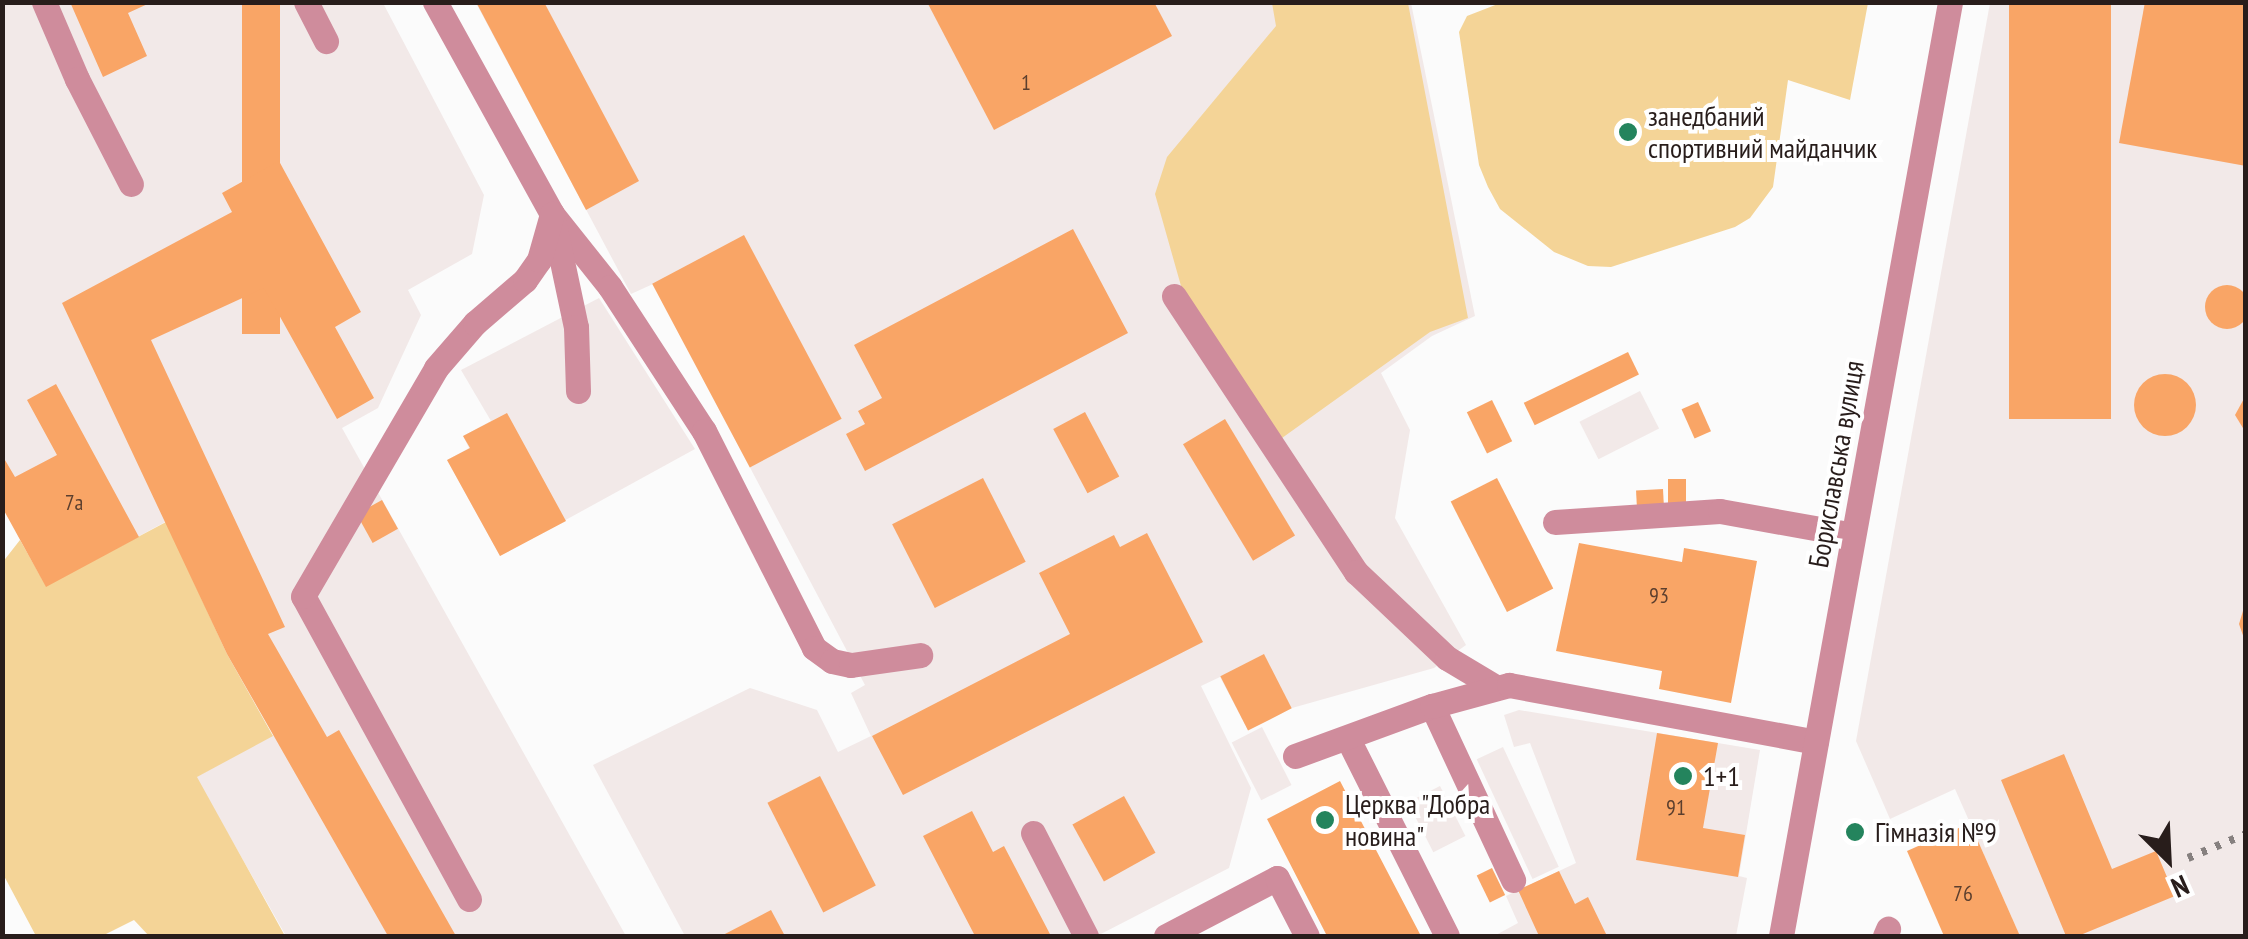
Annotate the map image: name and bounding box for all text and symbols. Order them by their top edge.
house number: 1 [1021,70,1031,96]
place label: занедбаний спортивний майданчик [1648,99,1877,165]
marker: занедбаний спортивний майданчик [1617,121,1639,143]
street label: Бориславська вулиця [1801,358,1871,570]
house number: 7а [65,490,83,516]
house number: 93 [1649,583,1669,609]
place label: 1+1 [1703,759,1740,793]
marker: 1+1 [1672,765,1694,787]
place label: Церква "Добра новина" [1345,787,1492,853]
house number: 91 [1666,795,1686,821]
marker: Церква "Добра новина" [1314,809,1336,831]
north arrow [2118,809,2218,909]
place label: Гімназія №9 [1875,815,1997,849]
marker: Гімназія №9 [1844,821,1866,843]
text: N [2166,867,2195,907]
house number: 76 [1953,881,1973,907]

